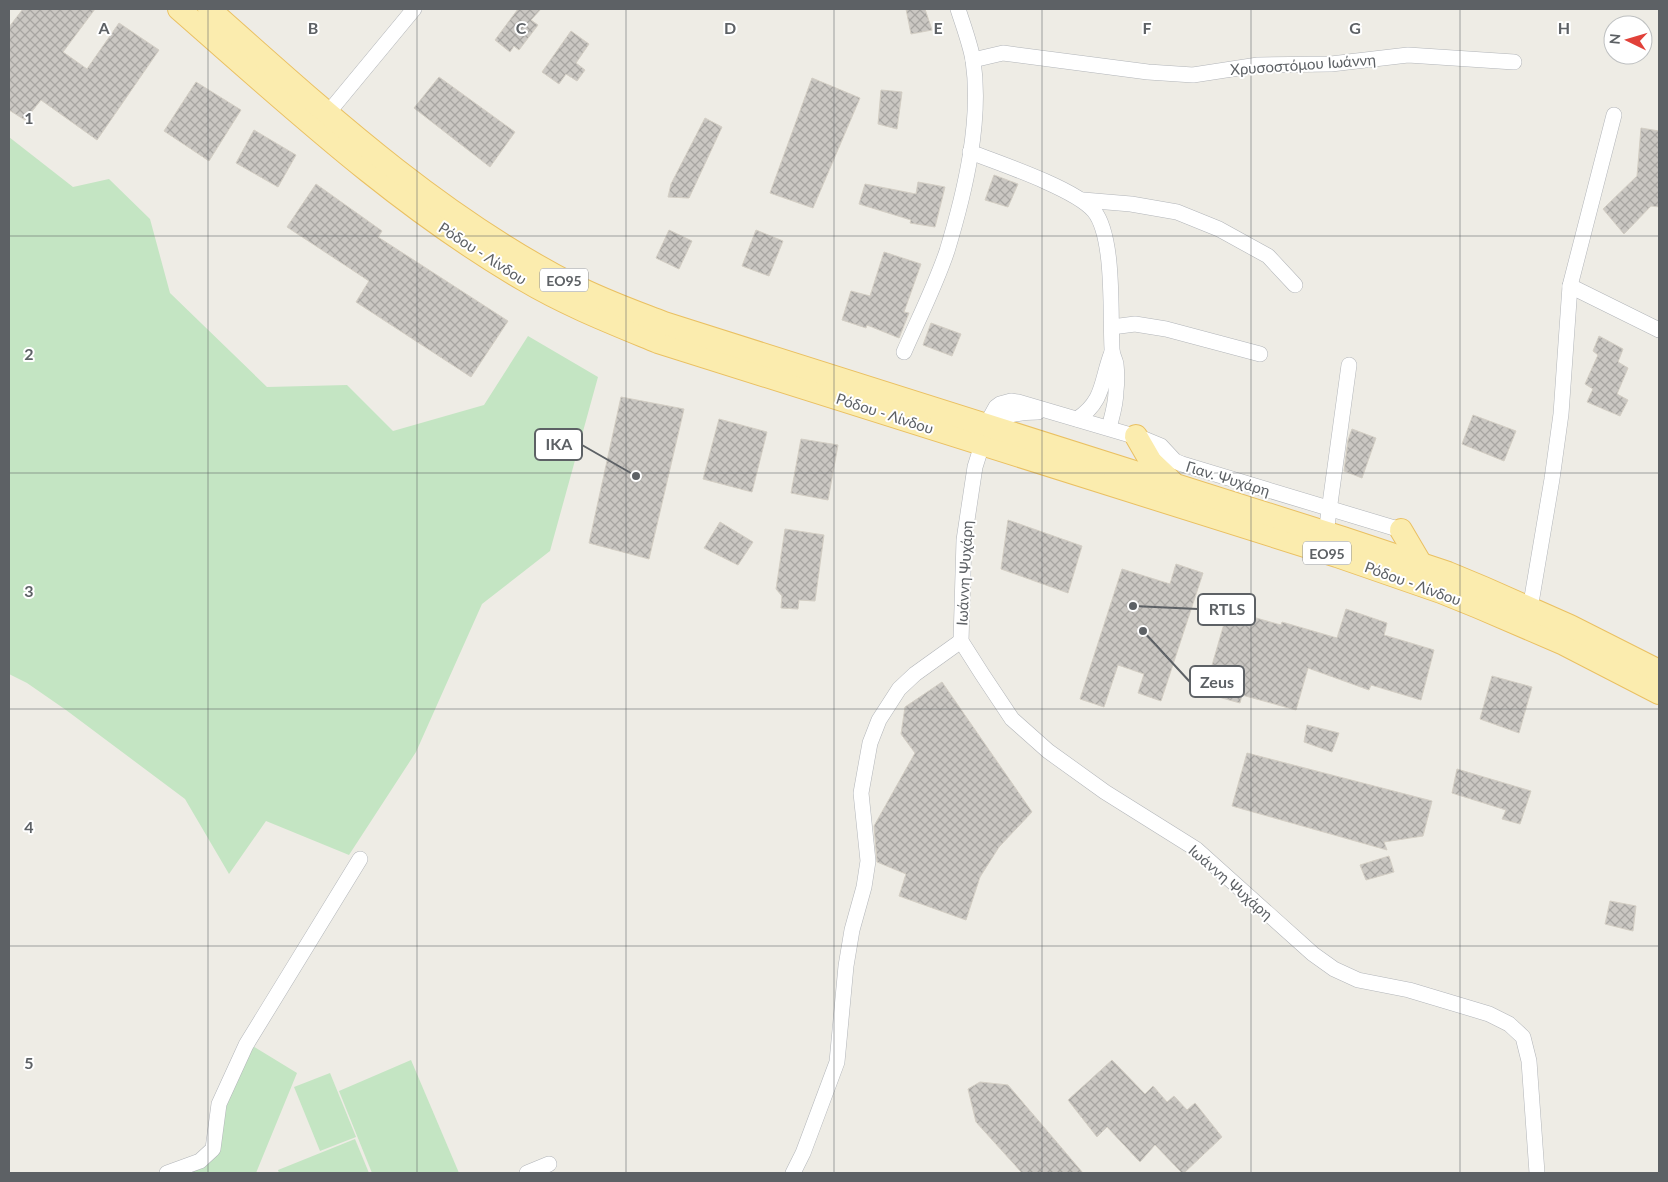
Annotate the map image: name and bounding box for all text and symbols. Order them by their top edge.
north arrow [1603,15,1653,65]
text: A [97,18,110,37]
text: B [308,18,318,37]
text: C [516,18,527,37]
text: D [724,18,736,37]
text: E [933,18,943,37]
text: F [1142,18,1152,37]
text: G [1349,18,1361,37]
text: H [1558,18,1570,37]
text: N [1606,33,1623,45]
street label: Χρυσοστόμου Ιωάννη [1230,50,1376,78]
text: 1 [24,108,34,127]
street label: Ρόδου - Λίνδου [436,218,530,288]
road number: ΕΟ95 [540,268,588,292]
text: 2 [24,344,34,363]
street label: Ρόδου - Λίνδου [834,389,936,437]
callout: IKA [535,429,582,460]
text: IKA [546,434,573,453]
street label: Γιαν. Ψυχάρη [1184,457,1272,499]
street label: Ιωάννη Ψυχάρη [952,520,976,626]
road number: ΕΟ95 [1303,542,1351,564]
street label: Ρόδου - Λίνδου [1362,557,1464,609]
text: 3 [24,581,34,600]
callout: RTLS [1198,594,1255,625]
text: RTLS [1209,599,1246,618]
callout: Zeus [1190,666,1244,697]
text: Zeus [1200,672,1234,691]
text: 4 [24,817,34,836]
street label: Ιωάννη Ψυχάρη [1185,841,1277,923]
text: 5 [24,1053,34,1072]

